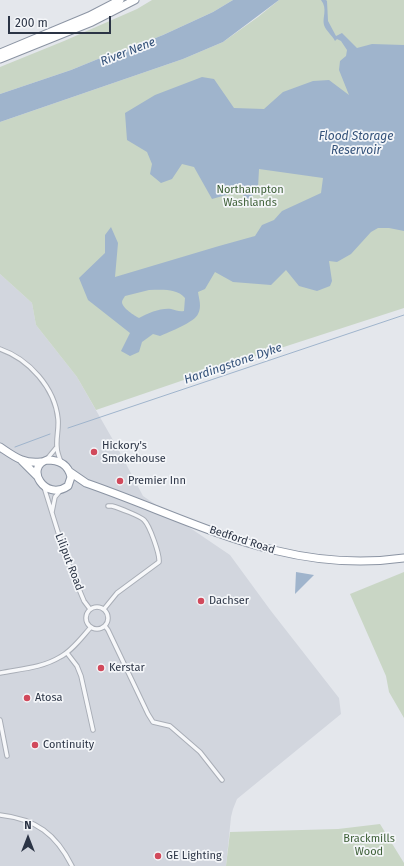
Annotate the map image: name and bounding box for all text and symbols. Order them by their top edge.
scale bar [10,8,113,34]
text: 200 m [15,16,48,30]
water label: River Nene [98,35,158,69]
water label: Flood Storage Reservoir [319,130,393,158]
park label: Northampton Washlands [216,183,284,209]
water label: Hardingstone Dyke [182,341,284,387]
place label: Hickory's Smokehouse [102,439,166,465]
marker: Hickory's Smokehouse [89,447,99,457]
place label: Premier Inn [128,474,186,488]
marker: Premier Inn [115,476,125,486]
street label: Bedford Road [208,523,276,557]
street label: Liliput Road [52,532,86,592]
place label: Dachser [209,594,249,608]
marker: Dachser [196,596,206,606]
place label: Kerstar [109,661,145,675]
marker: Kerstar [96,663,106,673]
place label: Atosa [35,691,63,705]
marker: Atosa [22,693,32,703]
place label: Continuity [43,738,94,752]
marker: Continuity [30,740,40,750]
north arrow [8,818,48,858]
text: N [24,819,32,832]
park label: Brackmills Wood [343,832,395,858]
place label: GE Lighting [166,849,222,863]
marker: GE Lighting [153,851,163,861]

